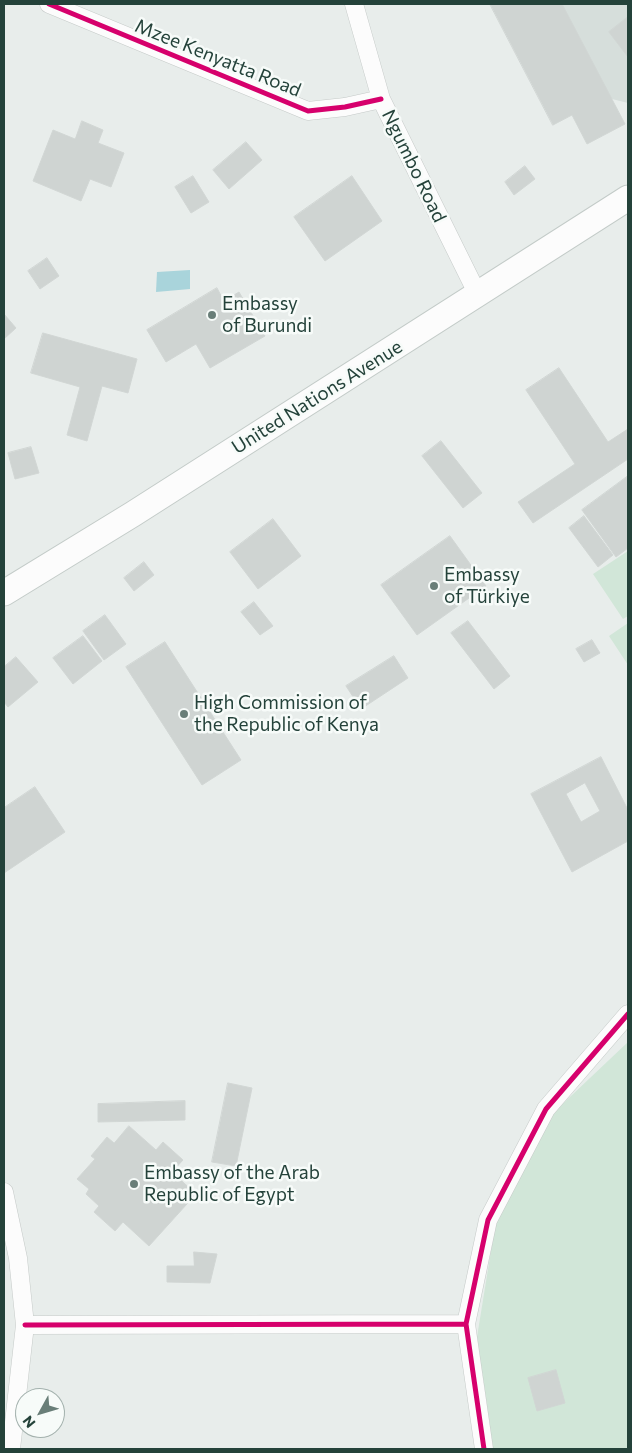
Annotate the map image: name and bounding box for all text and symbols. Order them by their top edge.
street label: Mzee Kenyatta Road [132,14,304,102]
street label: Ngumbo Road [377,106,451,226]
place label: Embassy of Burundi [222,293,312,337]
marker: Embassy of Burundi [206,309,218,321]
street label: United Nations Avenue [228,335,406,459]
place label: Embassy of Türkiye [444,564,530,608]
marker: Embassy of Türkiye [428,580,440,592]
place label: High Commission of the Republic of Kenya [194,692,379,736]
marker: High Commission of the Republic of Kenya [178,708,190,720]
place label: Embassy of the Arab Republic of Egypt [144,1162,320,1206]
marker: Embassy of the Arab Republic of Egypt [128,1178,140,1190]
north arrow [15,1388,65,1438]
text: N [19,1413,39,1432]

